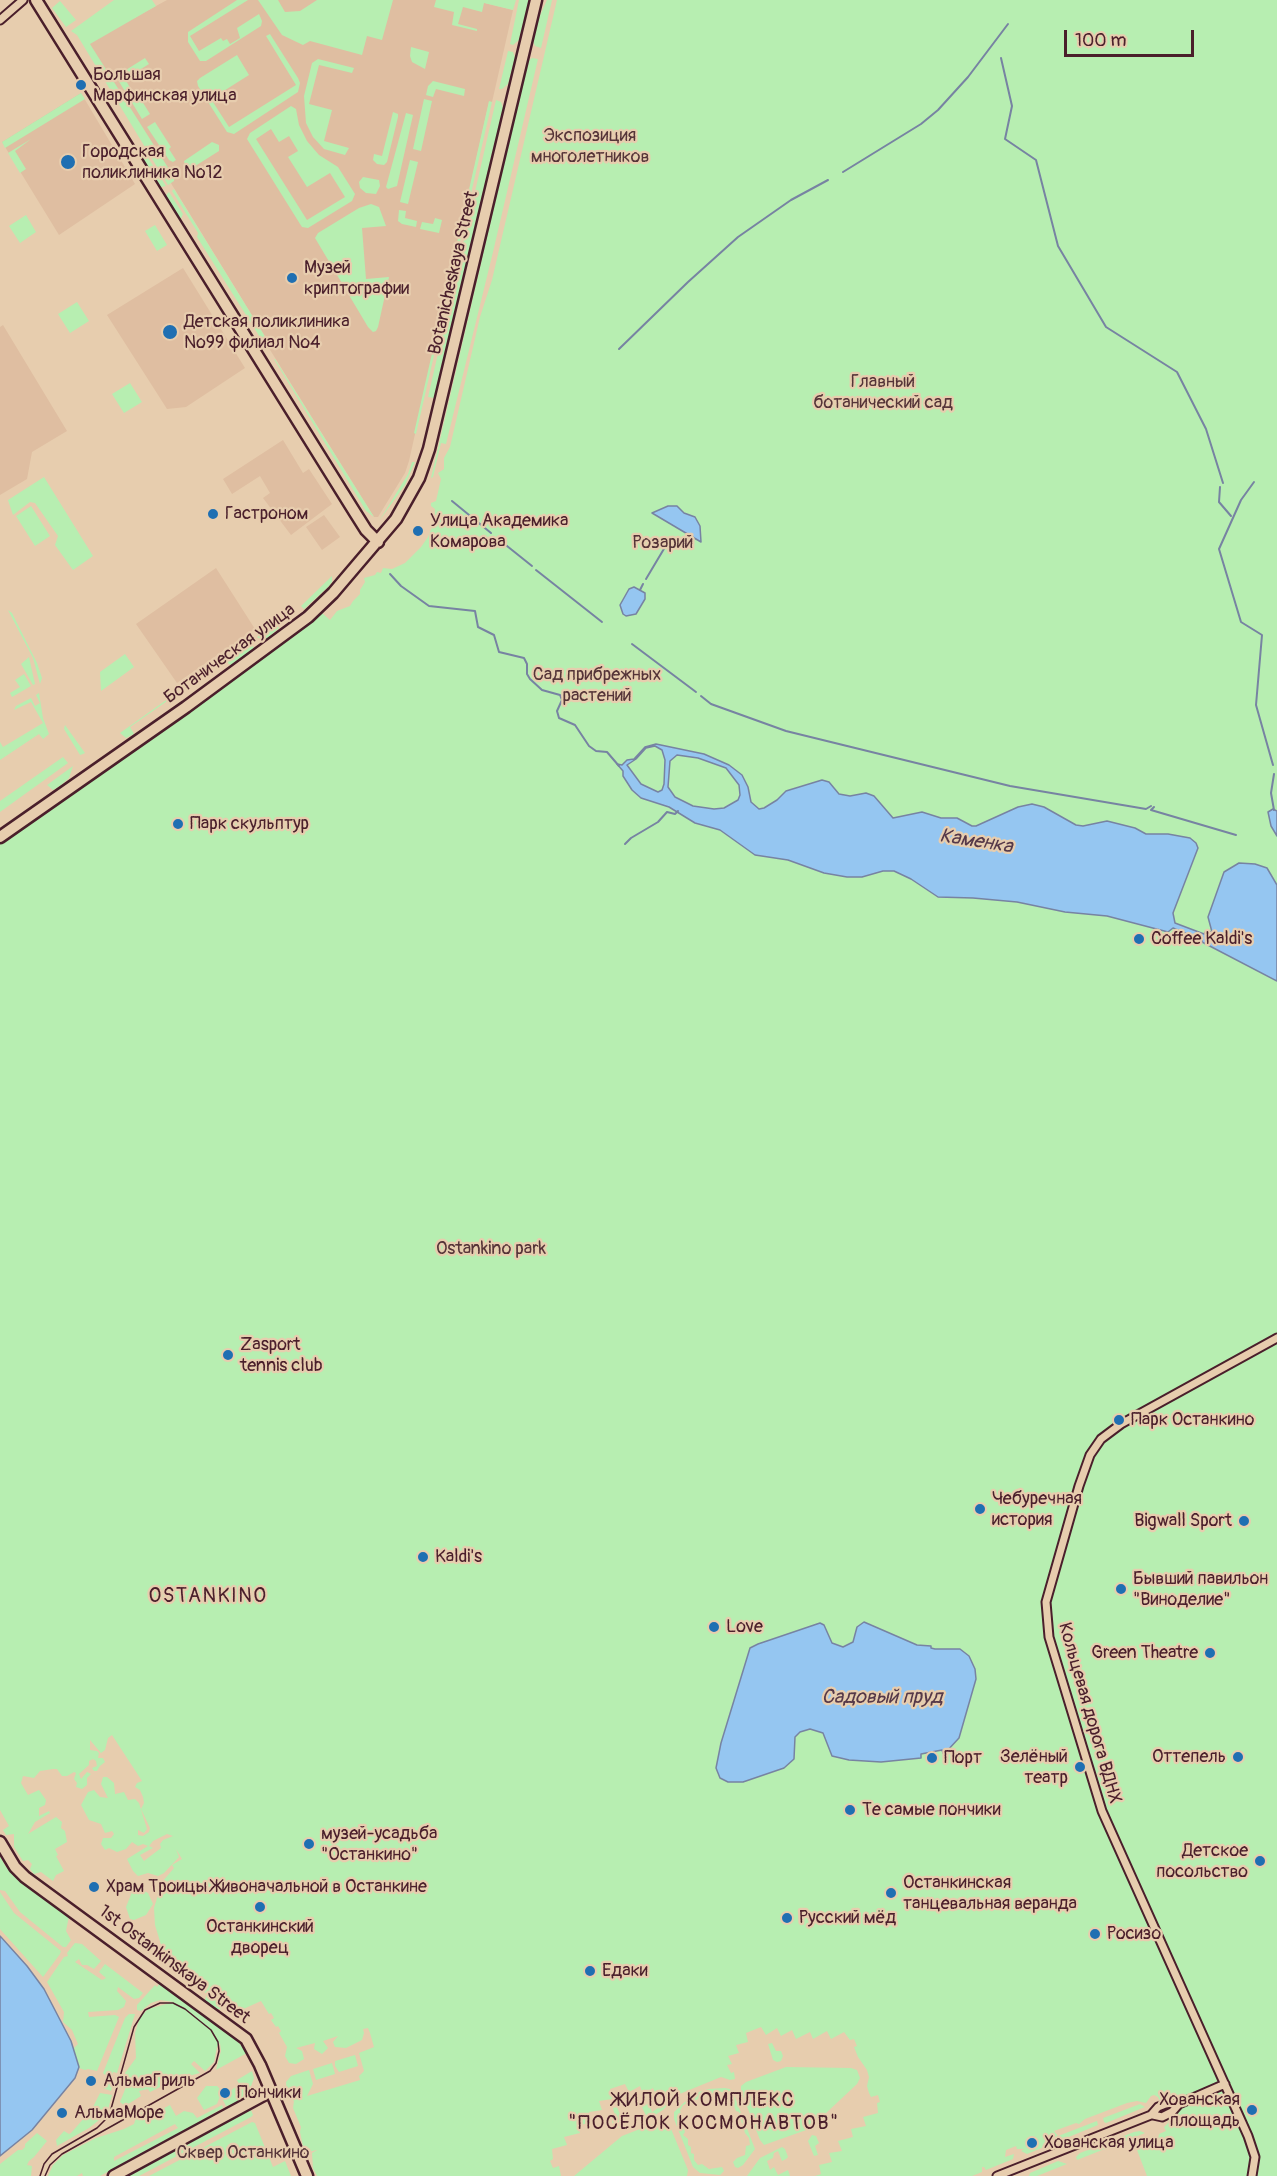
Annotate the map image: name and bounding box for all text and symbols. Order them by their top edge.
scale bar [1067,18,1198,56]
text: 100 m [1075,29,1127,52]
place label: Большая Марфинская улица [93,64,237,106]
marker: Большая Марфинская улица [74,78,88,92]
park label: Экспозиция многолетников [531,125,649,168]
place label: Городская поликлиника №12 [82,141,223,184]
marker: Городская поликлиника №12 [59,153,77,171]
street label: Botanicheskaya Street [425,189,483,357]
place label: Музей криптографии [304,257,409,300]
marker: Музей криптографии [285,271,299,285]
place label: Детская поликлиника №99 филиал №4 [184,311,350,354]
marker: Детская поликлиника №99 филиал №4 [161,323,179,341]
park label: Главный ботанический сад [813,371,953,413]
place label: Гастроном [225,503,308,525]
marker: Гастроном [206,507,220,521]
place label: Улица Академика Комарова [430,510,568,552]
marker: Улица Академика Комарова [411,524,425,538]
park label: Розарий [633,532,693,554]
street label: Ботаническая улица [160,599,300,709]
park label: Сад прибрежных растений [533,664,661,706]
place label: Парк скульптур [190,813,309,835]
marker: Парк скульптур [171,817,185,831]
water label: Каменка [938,824,1014,860]
place label: Coffee Kaldi's [1151,928,1252,950]
marker: Coffee Kaldi's [1132,932,1146,946]
park label: Ostankino park [436,1238,546,1260]
place label: Zasport tennis club [240,1334,323,1376]
marker: Zasport tennis club [221,1348,235,1362]
place label: Парк Останкино [1131,1409,1254,1431]
marker: Парк Останкино [1112,1413,1126,1427]
place label: Чебуречная история [992,1488,1082,1530]
marker: Чебуречная история [973,1502,987,1516]
place label: Bigwall Sport [1134,1510,1232,1532]
marker: Bigwall Sport [1237,1514,1251,1528]
place label: Kaldi's [435,1546,482,1568]
marker: Kaldi's [416,1550,430,1564]
place label: Бывший павильон "Виноделие" [1133,1568,1268,1610]
marker: Бывший павильон "Виноделие" [1114,1582,1128,1596]
district label: OSTANKINO [149,1585,267,1609]
place label: Love [726,1616,763,1638]
marker: Love [707,1620,721,1634]
street label: Кольцевая дорога ВДНХ [1053,1620,1125,1806]
place label: Green Theatre [1091,1642,1198,1664]
marker: Green Theatre [1203,1646,1217,1660]
water label: Садовый пруд [821,1686,943,1710]
place label: Зелёный театр [1000,1746,1068,1788]
place label: Оттепель [1152,1746,1226,1768]
place label: Порт [944,1747,982,1769]
marker: Оттепель [1231,1750,1245,1764]
marker: Порт [925,1751,939,1765]
marker: Зелёный театр [1073,1760,1087,1774]
place label: Те самые пончики [862,1799,1001,1821]
marker: Те самые пончики [843,1803,857,1817]
place label: музей-усадьба "Останкино" [321,1823,437,1866]
marker: музей-усадьба "Останкино" [302,1837,316,1851]
place label: Детское посольство [1156,1840,1248,1882]
marker: Детское посольство [1253,1854,1267,1868]
place label: Останкинская танцевальная веранда [903,1872,1077,1914]
place label: Храм Троицы Живоначальной в Останкине [106,1876,427,1898]
marker: Храм Троицы Живоначальной в Останкине [87,1880,101,1894]
marker: Останкинская танцевальная веранда [884,1886,898,1900]
marker: Останкинский дворец [253,1900,267,1914]
street label: 1st Ostankinskaya Street [94,1901,254,2029]
place label: Русский мёд [799,1907,896,1929]
marker: Русский мёд [780,1911,794,1925]
place label: Останкинский дворец [206,1916,314,1958]
place label: Росизо [1107,1923,1161,1945]
marker: Росизо [1088,1927,1102,1941]
place label: Едаки [602,1960,648,1982]
marker: Едаки [583,1964,597,1978]
place label: АльмаГриль [103,2070,196,2092]
marker: АльмаГриль [84,2074,98,2088]
place label: Пончики [237,2082,301,2104]
marker: Пончики [218,2086,232,2100]
district label: ЖИЛОЙ КОМПЛЕКС "ПОСЁЛОК КОСМОНАВТОВ" [568,2089,840,2136]
place label: Хованская площадь [1159,2089,1240,2132]
place label: АльмаМоре [74,2102,164,2124]
marker: Хованская площадь [1245,2103,1259,2117]
marker: АльмаМоре [55,2106,69,2120]
place label: Хованская улица [1044,2132,1174,2154]
marker: Хованская улица [1025,2136,1039,2150]
park label: Сквер Останкино [176,2142,310,2164]

